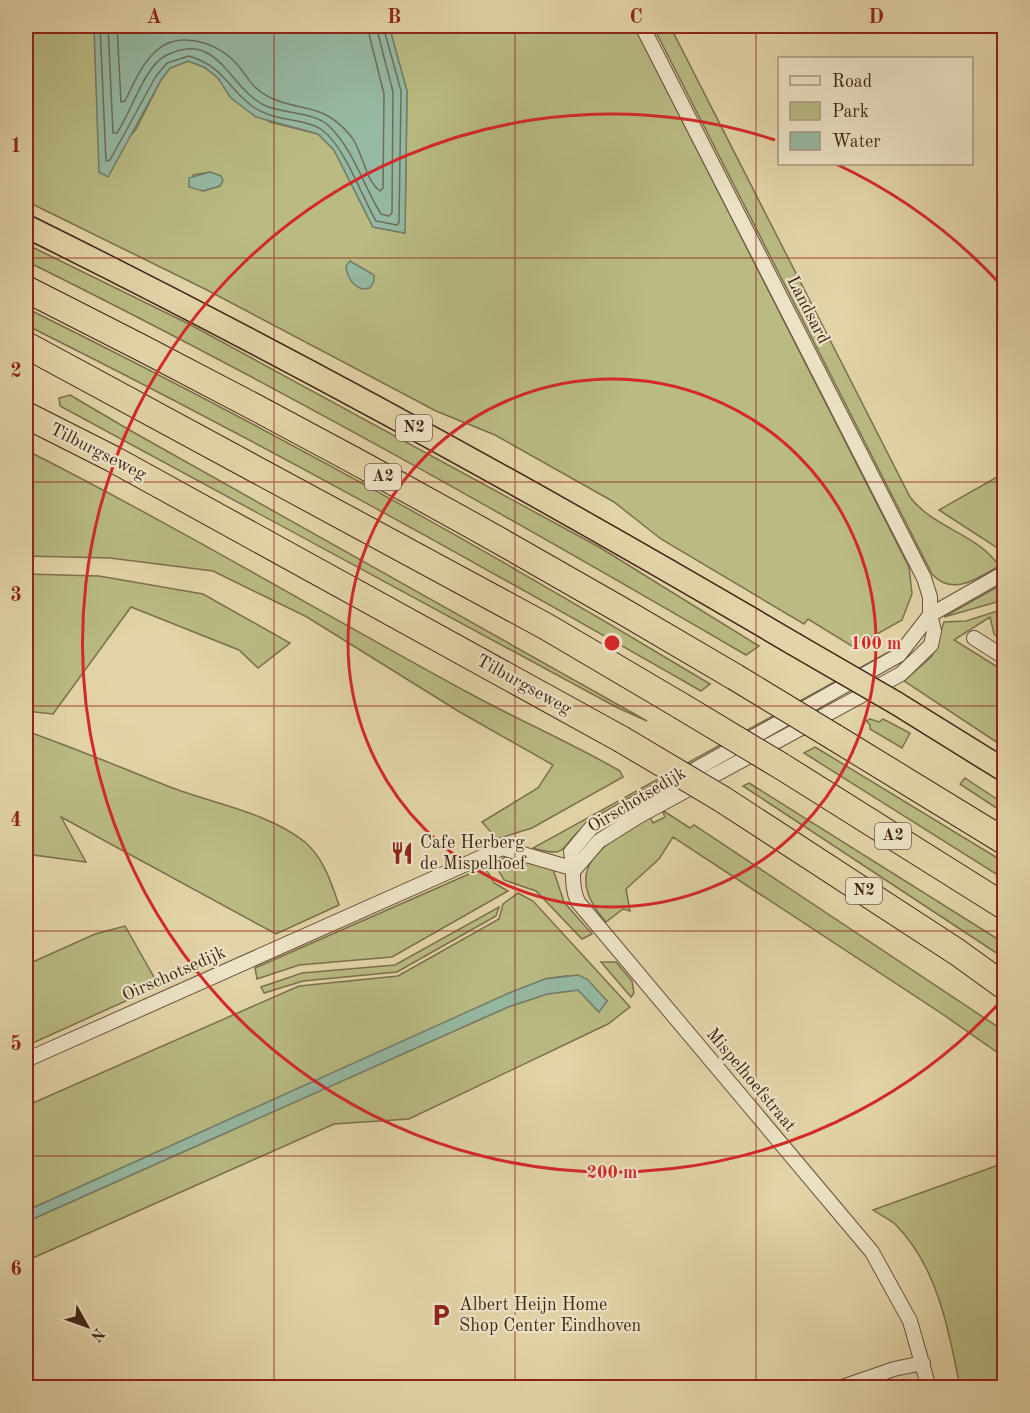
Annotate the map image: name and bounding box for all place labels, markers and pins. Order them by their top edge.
centre of rings [602,633,622,653]
place label: Cafe Herberg de Mispelhoef [420,834,527,873]
restaurant icon: Cafe Herberg de Mispelhoef [389,840,415,866]
place label: Albert Heijn Home Shop Center Eindhoven [459,1296,642,1335]
parking icon: Albert Heijn Home Shop Center Eindhoven [428,1302,454,1328]

